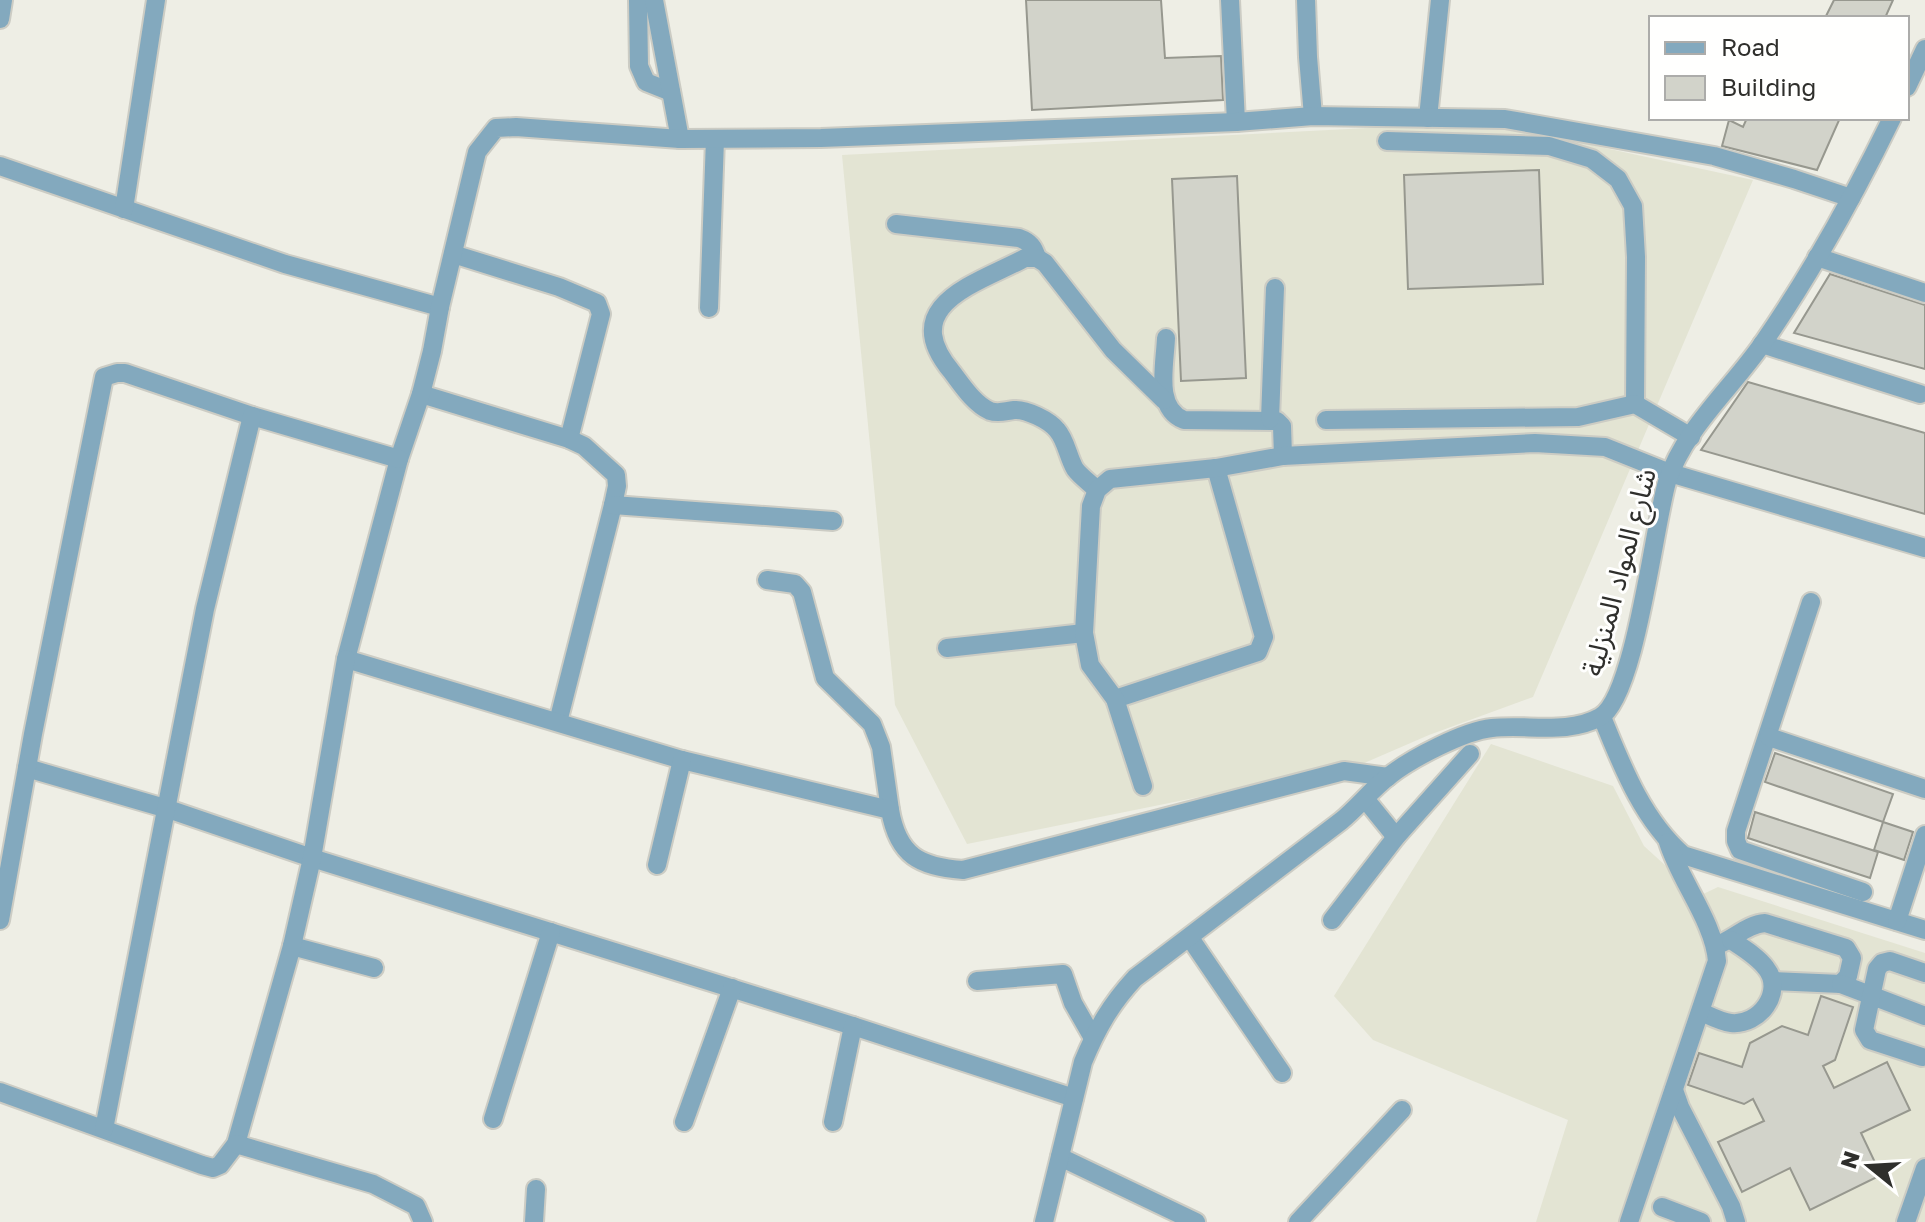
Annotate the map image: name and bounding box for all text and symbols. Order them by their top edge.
legend [1649,16,1909,120]
text: Road [1721,32,1780,61]
text: Building [1721,72,1816,101]
street label: شارع المواد المنزلية [1575,465,1667,680]
north arrow [1829,1126,1909,1206]
text: N [1834,1148,1865,1172]

